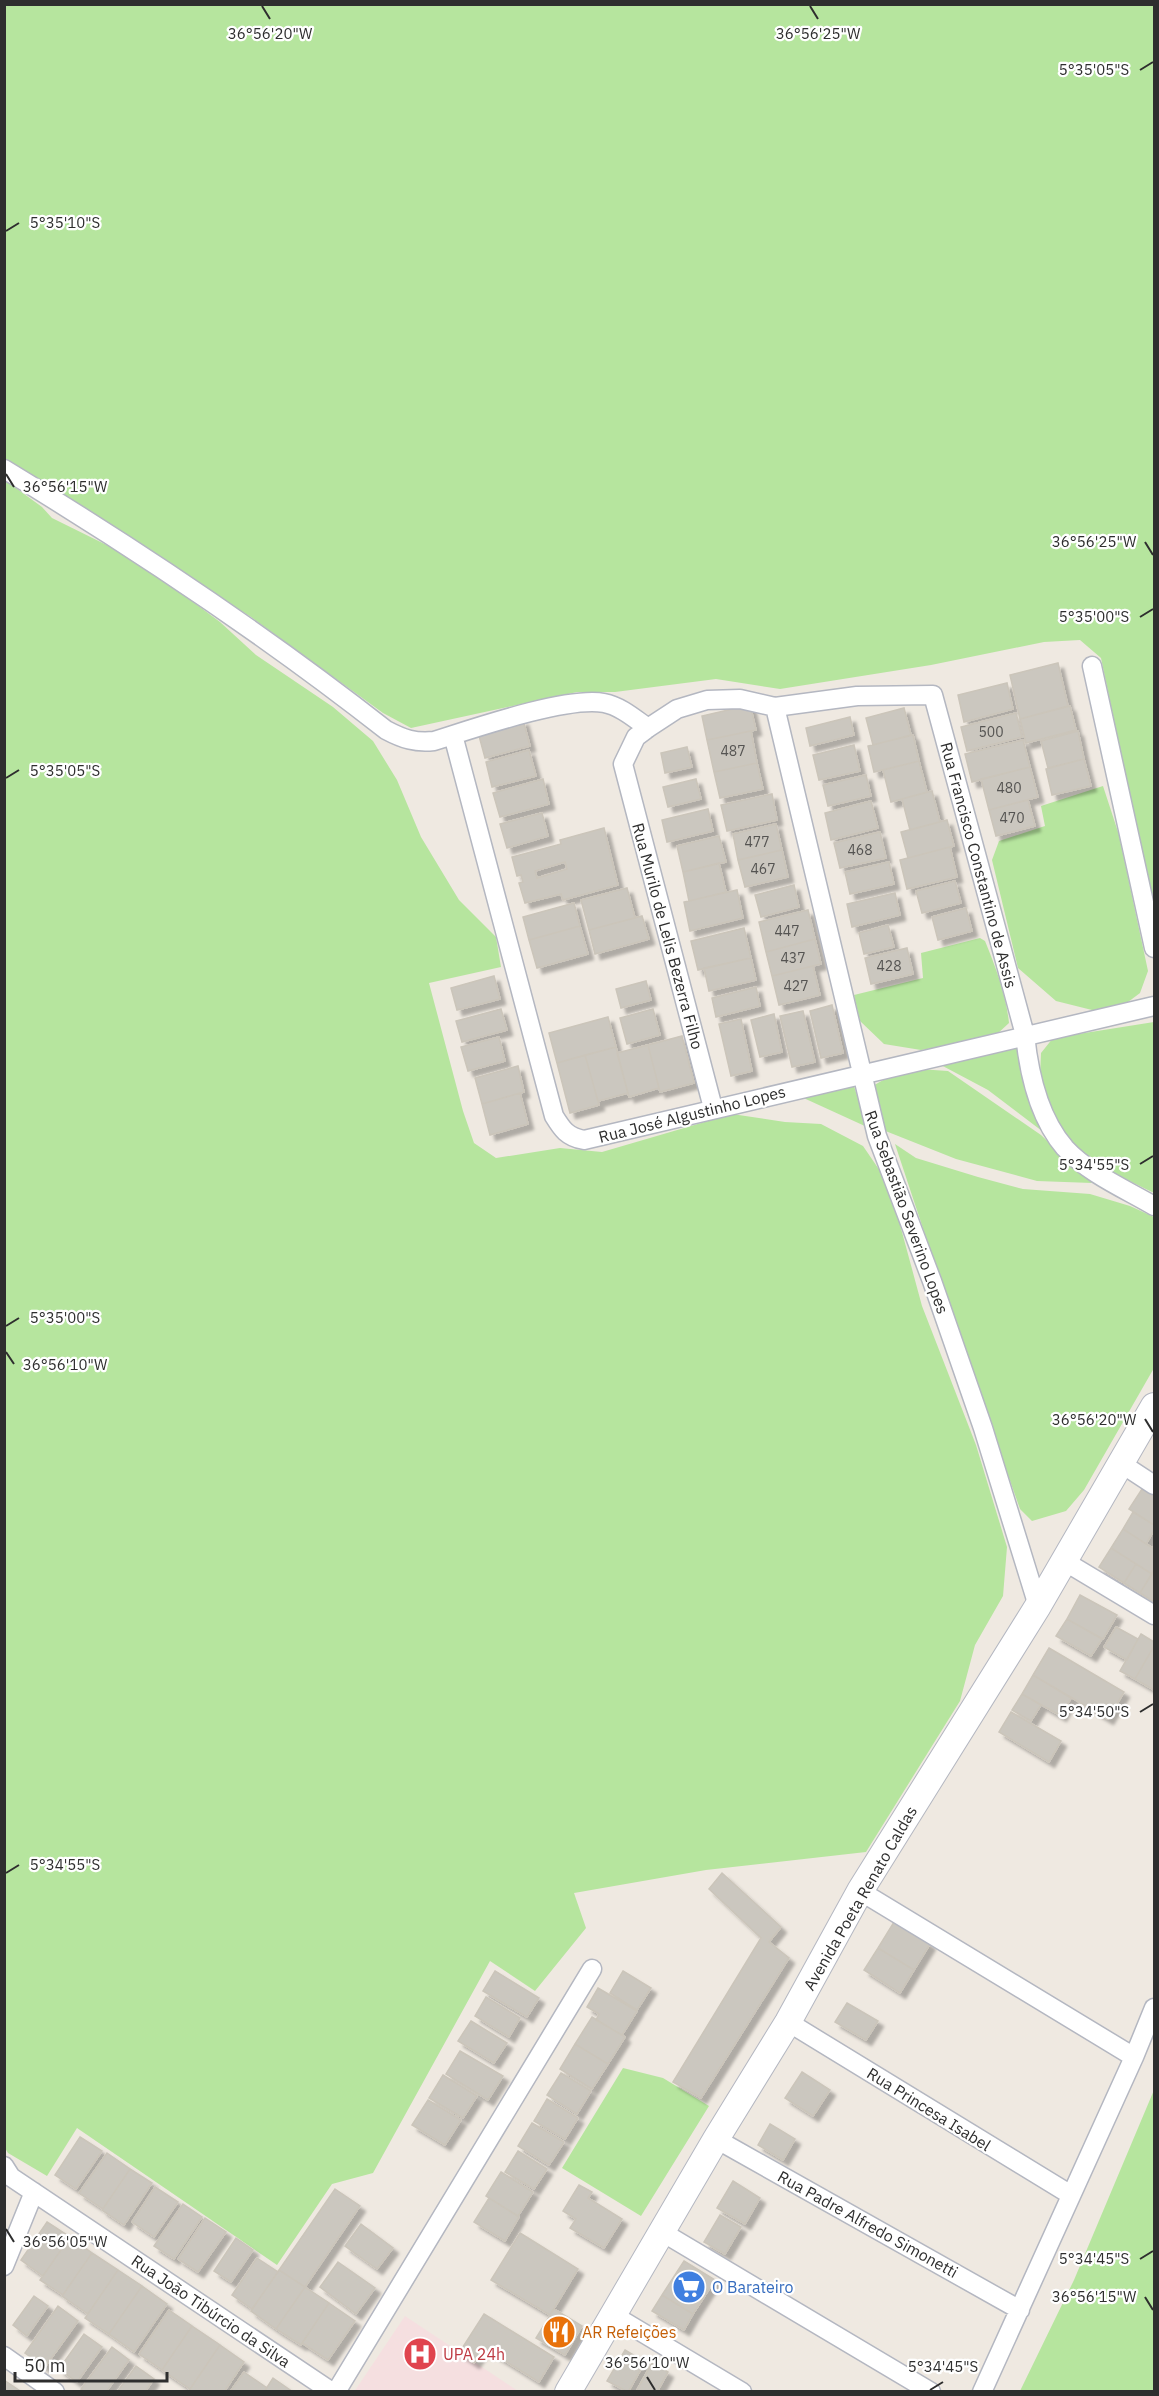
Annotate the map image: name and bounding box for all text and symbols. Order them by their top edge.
text: 36°56'20"W [228,24,313,43]
text: 36°56'25"W [776,24,861,43]
text: 5°35'05"S [1059,60,1129,79]
text: 5°35'10"S [30,213,100,232]
text: 36°56'15"W [23,477,108,496]
text: 36°56'25"W [1052,532,1137,551]
text: 5°35'00"S [1059,607,1129,626]
house number: 500 [978,723,1004,741]
street label: Rua Francisco Constantino de Assis [936,740,1022,990]
house number: 487 [720,742,746,760]
text: 5°35'05"S [30,761,100,780]
house number: 480 [996,779,1022,797]
house number: 470 [999,809,1025,827]
street label: Rua Murilo de Lelis Bezerra Filho [628,821,708,1051]
house number: 477 [744,833,770,851]
house number: 468 [847,841,873,859]
house number: 467 [750,860,776,878]
house number: 447 [774,922,800,940]
house number: 437 [780,949,806,967]
house number: 428 [876,957,902,975]
house number: 427 [783,977,809,995]
street label: Rua José Algustinho Lopes [596,1081,788,1147]
street label: Rua Sebastião Severino Lopes [861,1108,953,1316]
text: 5°34'55"S [1059,1155,1129,1174]
text: 5°35'00"S [30,1308,100,1327]
text: 36°56'10"W [23,1355,108,1374]
text: 36°56'20"W [1052,1410,1137,1429]
text: 5°34'50"S [1059,1702,1129,1721]
street label: Avenida Poeta Renato Caldas [799,1802,921,1994]
text: 5°34'55"S [30,1855,100,1874]
street label: Rua Princesa Isabel [863,2063,995,2155]
street label: Rua Padre Alfredo Simonetti [774,2166,962,2282]
text: 36°56'05"W [23,2232,108,2251]
text: 5°34'45"S [1059,2249,1129,2268]
street label: Rua João Tibúrcio da Silva [128,2250,295,2372]
supermarket icon: O Barateiro [671,2269,707,2305]
place label: O Barateiro [712,2277,794,2297]
text: 36°56'15"W [1052,2287,1137,2306]
restaurant icon: AR Refeições [541,2314,577,2350]
place label: AR Refeições [582,2322,676,2342]
hospital icon: UPA 24h [402,2336,438,2372]
place label: UPA 24h [443,2344,505,2364]
scale bar [15,2345,166,2383]
text: 36°56'10"W [605,2353,690,2372]
text: 50 m [24,2354,66,2377]
text: 5°34'45"S [908,2357,978,2376]

